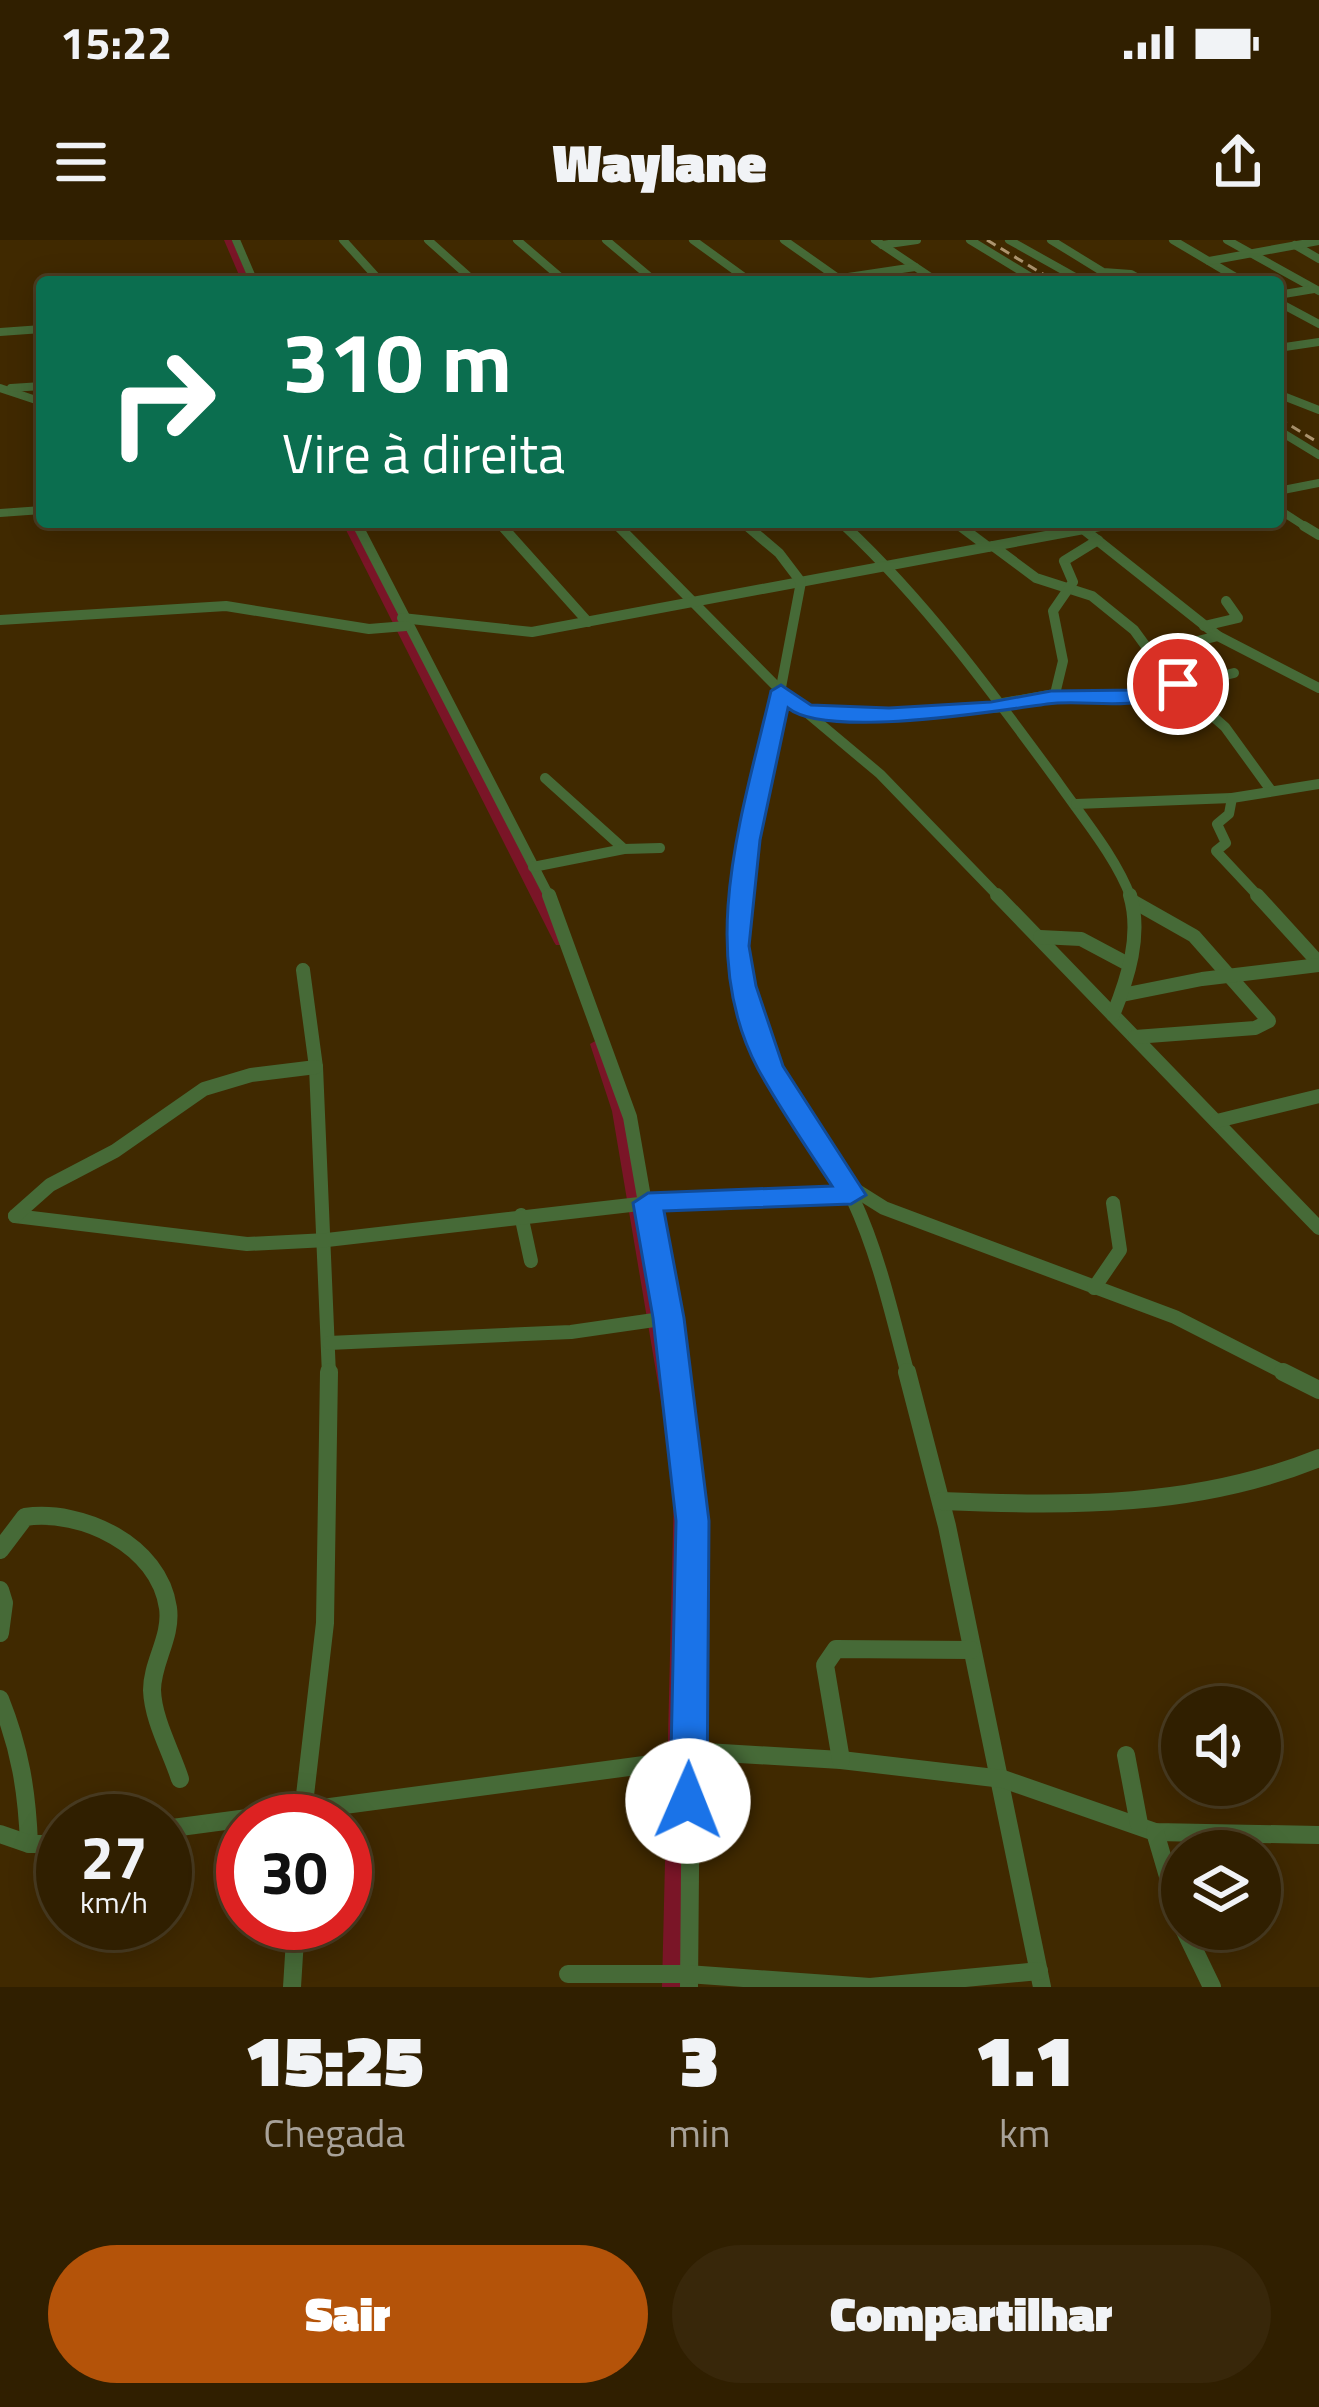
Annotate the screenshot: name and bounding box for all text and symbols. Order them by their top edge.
text: 15:22 [60,8,172,76]
text: Waylane [553,121,766,203]
icon: menu [48,129,114,195]
icon: share [1205,129,1271,195]
text: 310 m [282,297,512,425]
icon: right [84,324,240,480]
text: Vire à direita [282,412,565,494]
pin [1127,633,1229,735]
icon: arrive [1145,651,1211,717]
map controls [1161,1686,1281,1950]
button: sound [1161,1686,1281,1806]
position arrow [625,1738,751,1864]
speed limit sign: 30 [216,1794,372,1950]
text: 27 [80,1811,148,1902]
button: layers [1161,1830,1281,1950]
text: km/h [80,1879,148,1925]
text: 15:25 [245,2004,424,2114]
text: 3 [680,2004,719,2114]
text: 1.1 [975,2004,1074,2114]
text: Chegada [263,2103,405,2162]
text: min [668,2103,730,2162]
text: km [999,2103,1050,2162]
button: Sair [48,2245,648,2383]
button: Compartilhar [672,2245,1271,2383]

